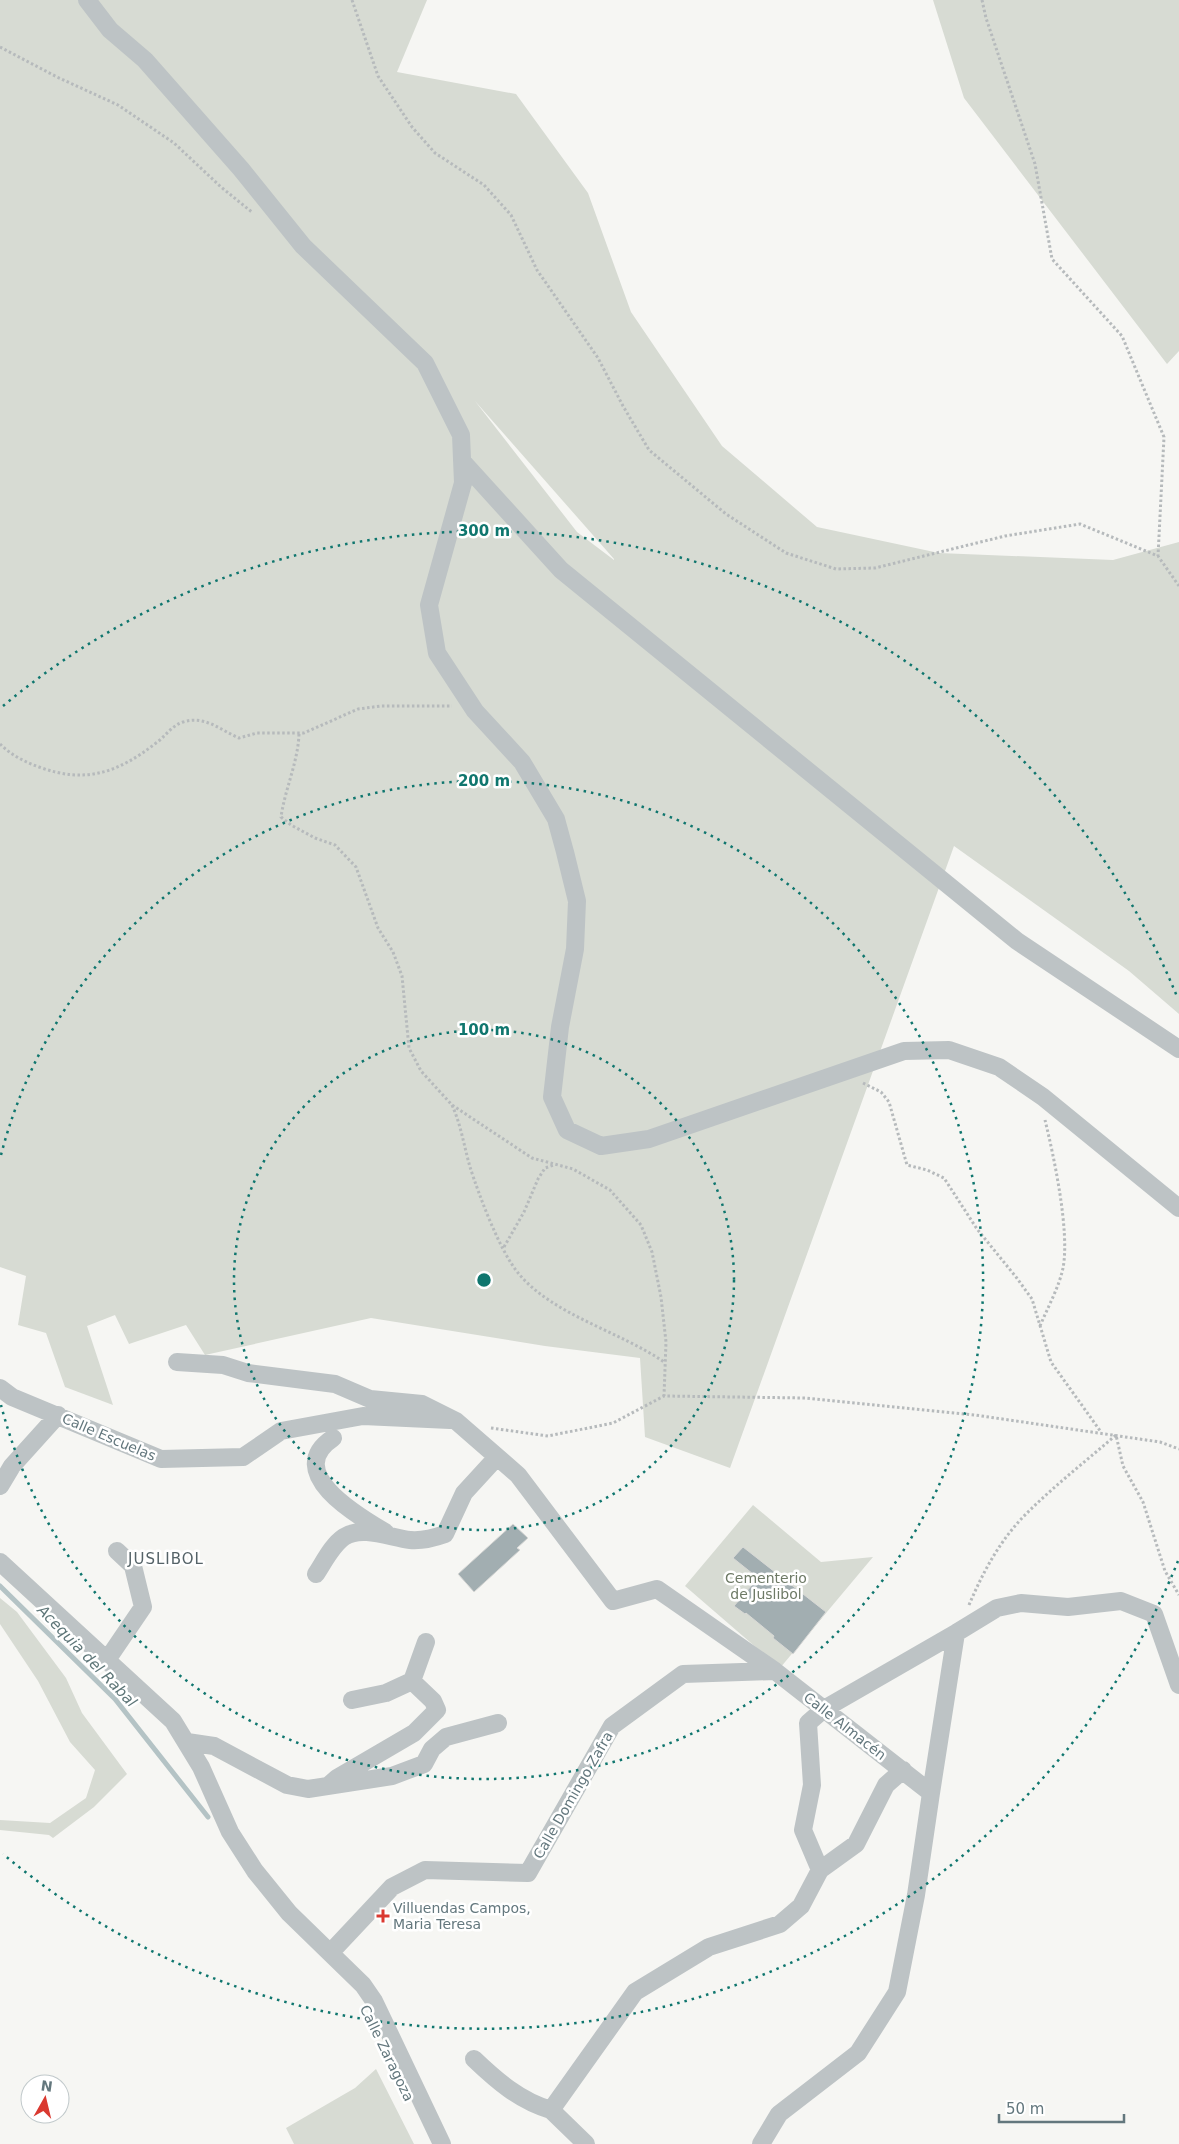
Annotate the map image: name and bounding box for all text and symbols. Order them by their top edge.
text: 300 m [458,522,510,540]
text: 200 m [458,772,510,790]
text: 100 m [458,1021,510,1039]
centre of rings [475,1271,493,1289]
street label: Calle Escuelas [60,1410,158,1464]
district label: JUSLIBOL [127,1550,204,1568]
park label: Cementerio de Juslibol [725,1570,807,1602]
water label: Acequia del Rabal [33,1600,141,1711]
street label: Calle Almacén [801,1689,889,1763]
street label: Calle Domingo Zafra [530,1729,616,1861]
place label: Villuendas Campos, Maria Teresa [393,1900,531,1932]
marker: Villuendas Campos, Maria Teresa [377,1910,389,1922]
street label: Calle Zaragoza [357,2002,417,2104]
north arrow [20,2074,70,2124]
text: N [40,2077,54,2095]
scale bar [999,2092,1124,2124]
text: 50 m [1006,2100,1044,2118]

